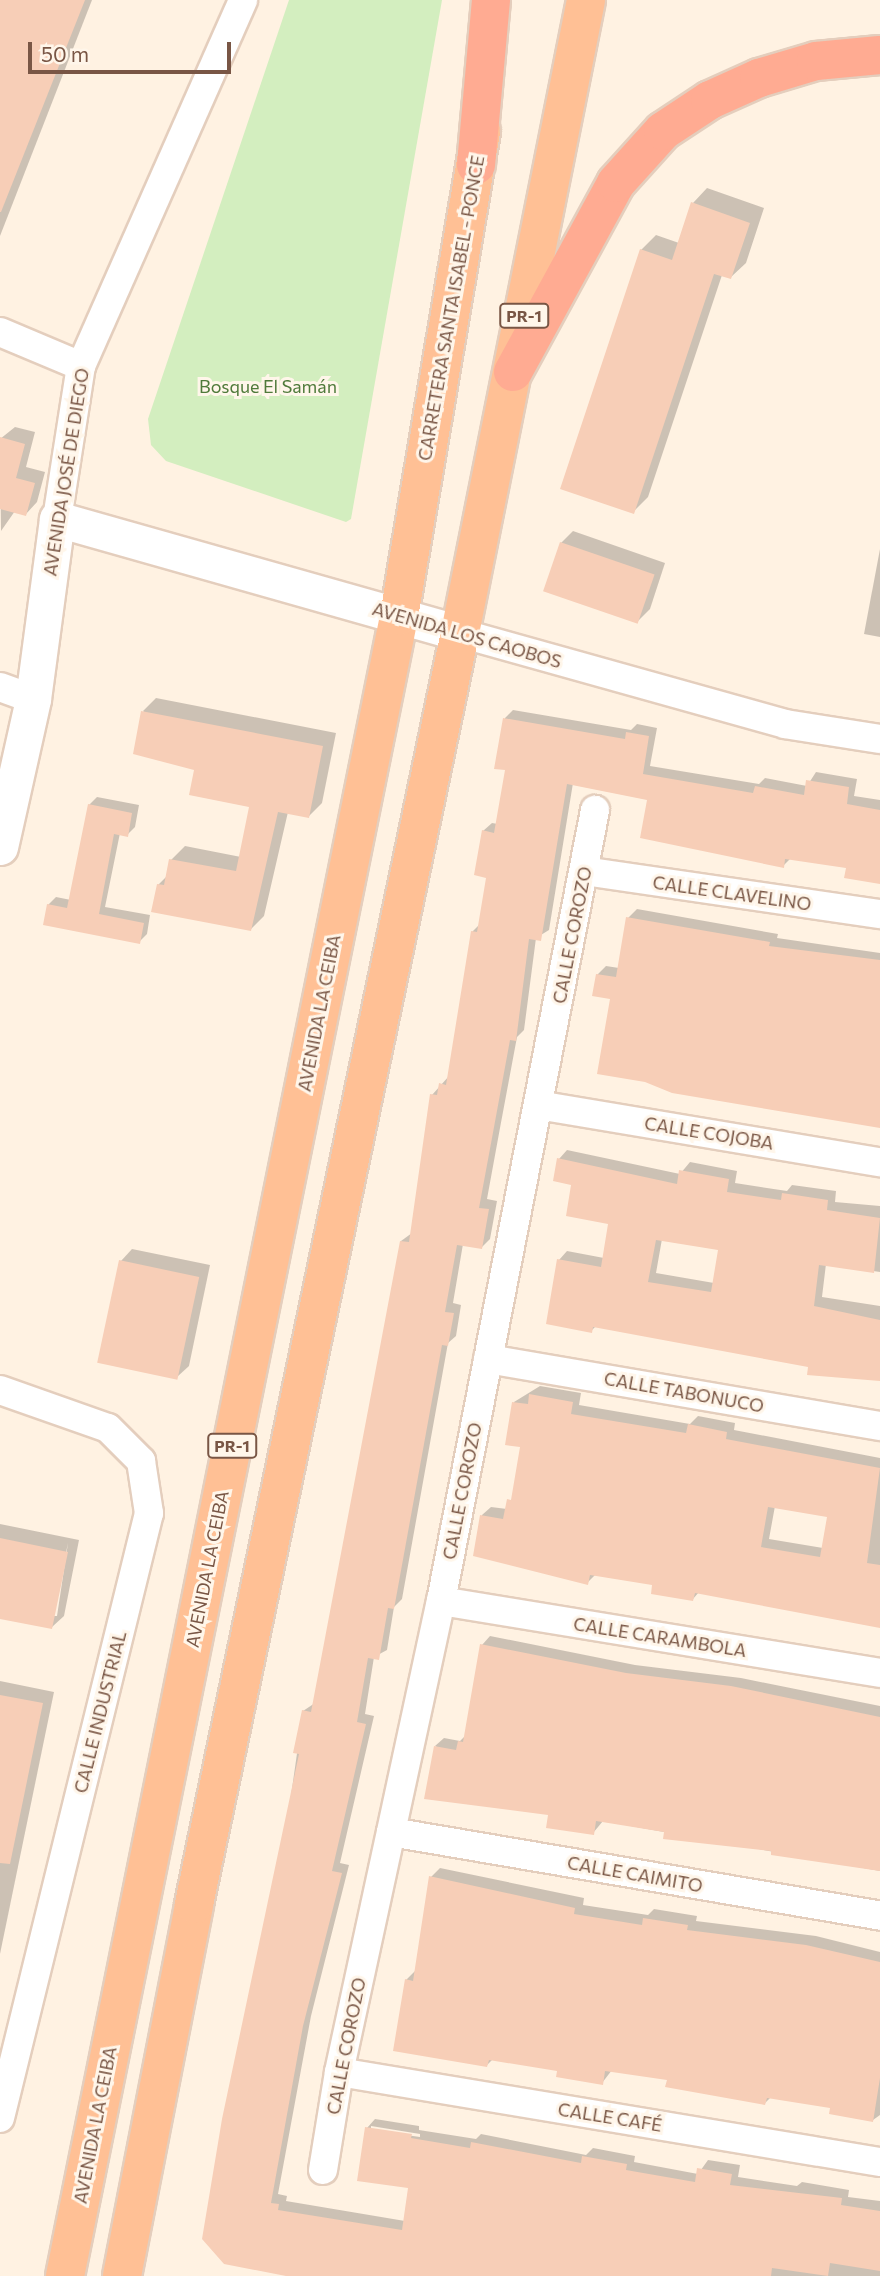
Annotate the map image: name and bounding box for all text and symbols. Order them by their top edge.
scale bar [32,28,234,72]
text: 50 m [41,41,89,66]
street label: CARRETERA SANTA ISABEL - PONCE [413,154,489,462]
road number: PR-1 [498,304,550,328]
street label: AVENIDA JOSÉ DE DIEGO [39,366,93,578]
park label: Bosque El Samán [199,375,337,397]
street label: AVENIDA LOS CAOBOS [370,598,564,672]
street label: CALLE COROZO [548,865,596,1005]
street label: CALLE CLAVELINO [651,871,813,915]
street label: AVENIDA LA CEIBA [293,933,345,1093]
street label: CALLE COJOBA [643,1112,775,1154]
street label: CALLE TABONUCO [602,1367,766,1417]
street label: CALLE COROZO [438,1421,486,1561]
road number: PR-1 [206,1434,258,1458]
street label: AVENIDA LA CEIBA [181,1489,233,1649]
street label: CALLE CARAMBOLA [572,1613,748,1661]
street label: CALLE INDUSTRIAL [69,1629,131,1795]
street label: CALLE CAIMITO [566,1851,704,1897]
street label: CALLE COROZO [322,1976,370,2116]
street label: AVENIDA LA CEIBA [69,2045,121,2205]
street label: CALLE CAFÉ [556,2098,664,2136]

